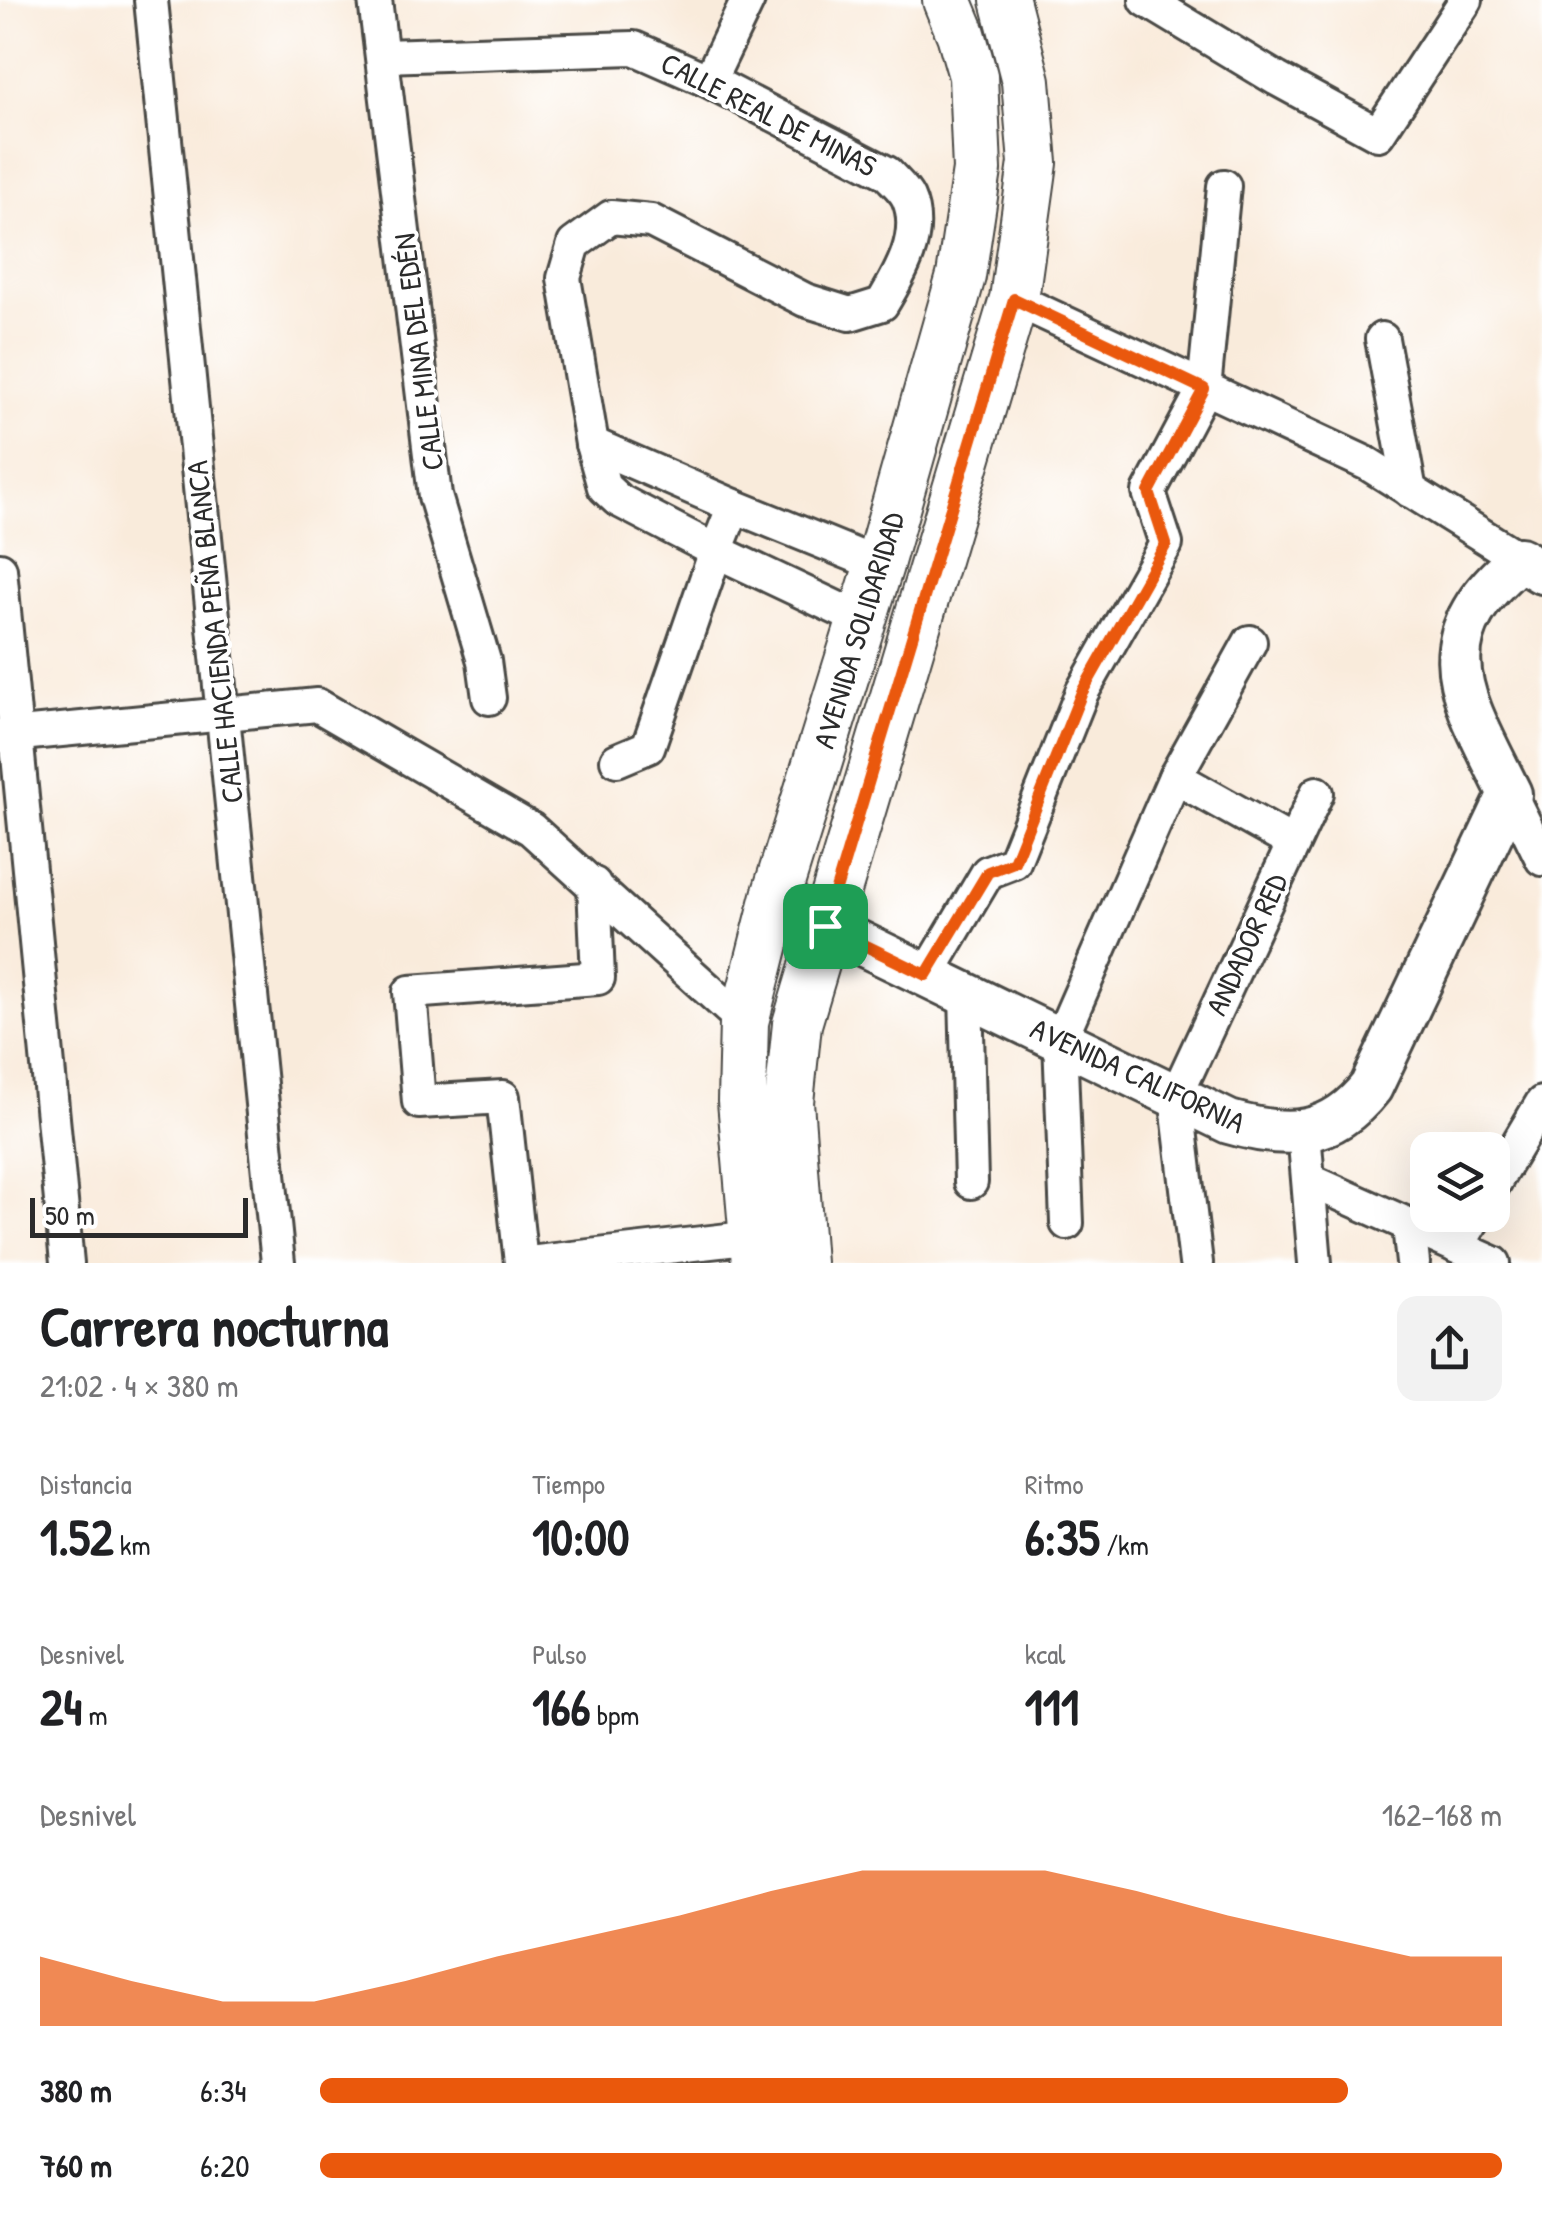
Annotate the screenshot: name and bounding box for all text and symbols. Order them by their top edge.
street label: CALLE REAL DE MINAS [654,42,884,186]
street label: CALLE MINA DEL EDÉN [384,231,452,473]
street label: CALLE HACIENDA PEÑA BLANCA [176,459,252,805]
street label: AVENIDA SOLIDARIDAD [803,506,913,753]
street label: ANDADOR RED [1196,866,1297,1021]
pin [783,884,868,969]
icon: arrive [798,899,853,954]
street label: AVENIDA CALIFORNIA [1024,1008,1252,1142]
map controls [1410,1132,1510,1232]
button: layers [1410,1132,1510,1232]
scale bar [30,1193,248,1238]
text: 50 m [45,1196,95,1234]
text: Carrera nocturna [40,1289,388,1363]
button: share [1397,1296,1502,1401]
text: 21:02 · 4 × 380 m [40,1364,239,1407]
text: Distancia [40,1465,132,1503]
text: Tiempo [532,1465,605,1503]
text: Ritmo [1025,1465,1084,1503]
text: 1.52 [40,1503,113,1571]
text: 10:00 [532,1503,629,1571]
text: 6:35 [1025,1503,1100,1571]
text: km [113,1526,151,1564]
text: /km [1100,1526,1149,1564]
text: Desnivel [40,1635,124,1673]
text: Pulso [532,1635,587,1673]
text: kcal [1025,1635,1066,1673]
text: 24 [40,1673,82,1741]
text: 166 [532,1673,590,1741]
text: 111 [1025,1673,1079,1741]
text: m [82,1696,108,1734]
text: bpm [590,1696,639,1734]
text: Desnivel [40,1793,136,1836]
text: 162–168 m [1382,1793,1502,1836]
text: 380 m [40,2069,112,2112]
text: 6:34 [200,2069,247,2112]
text: 760 m [40,2144,112,2187]
text: 6:20 [200,2144,250,2187]

